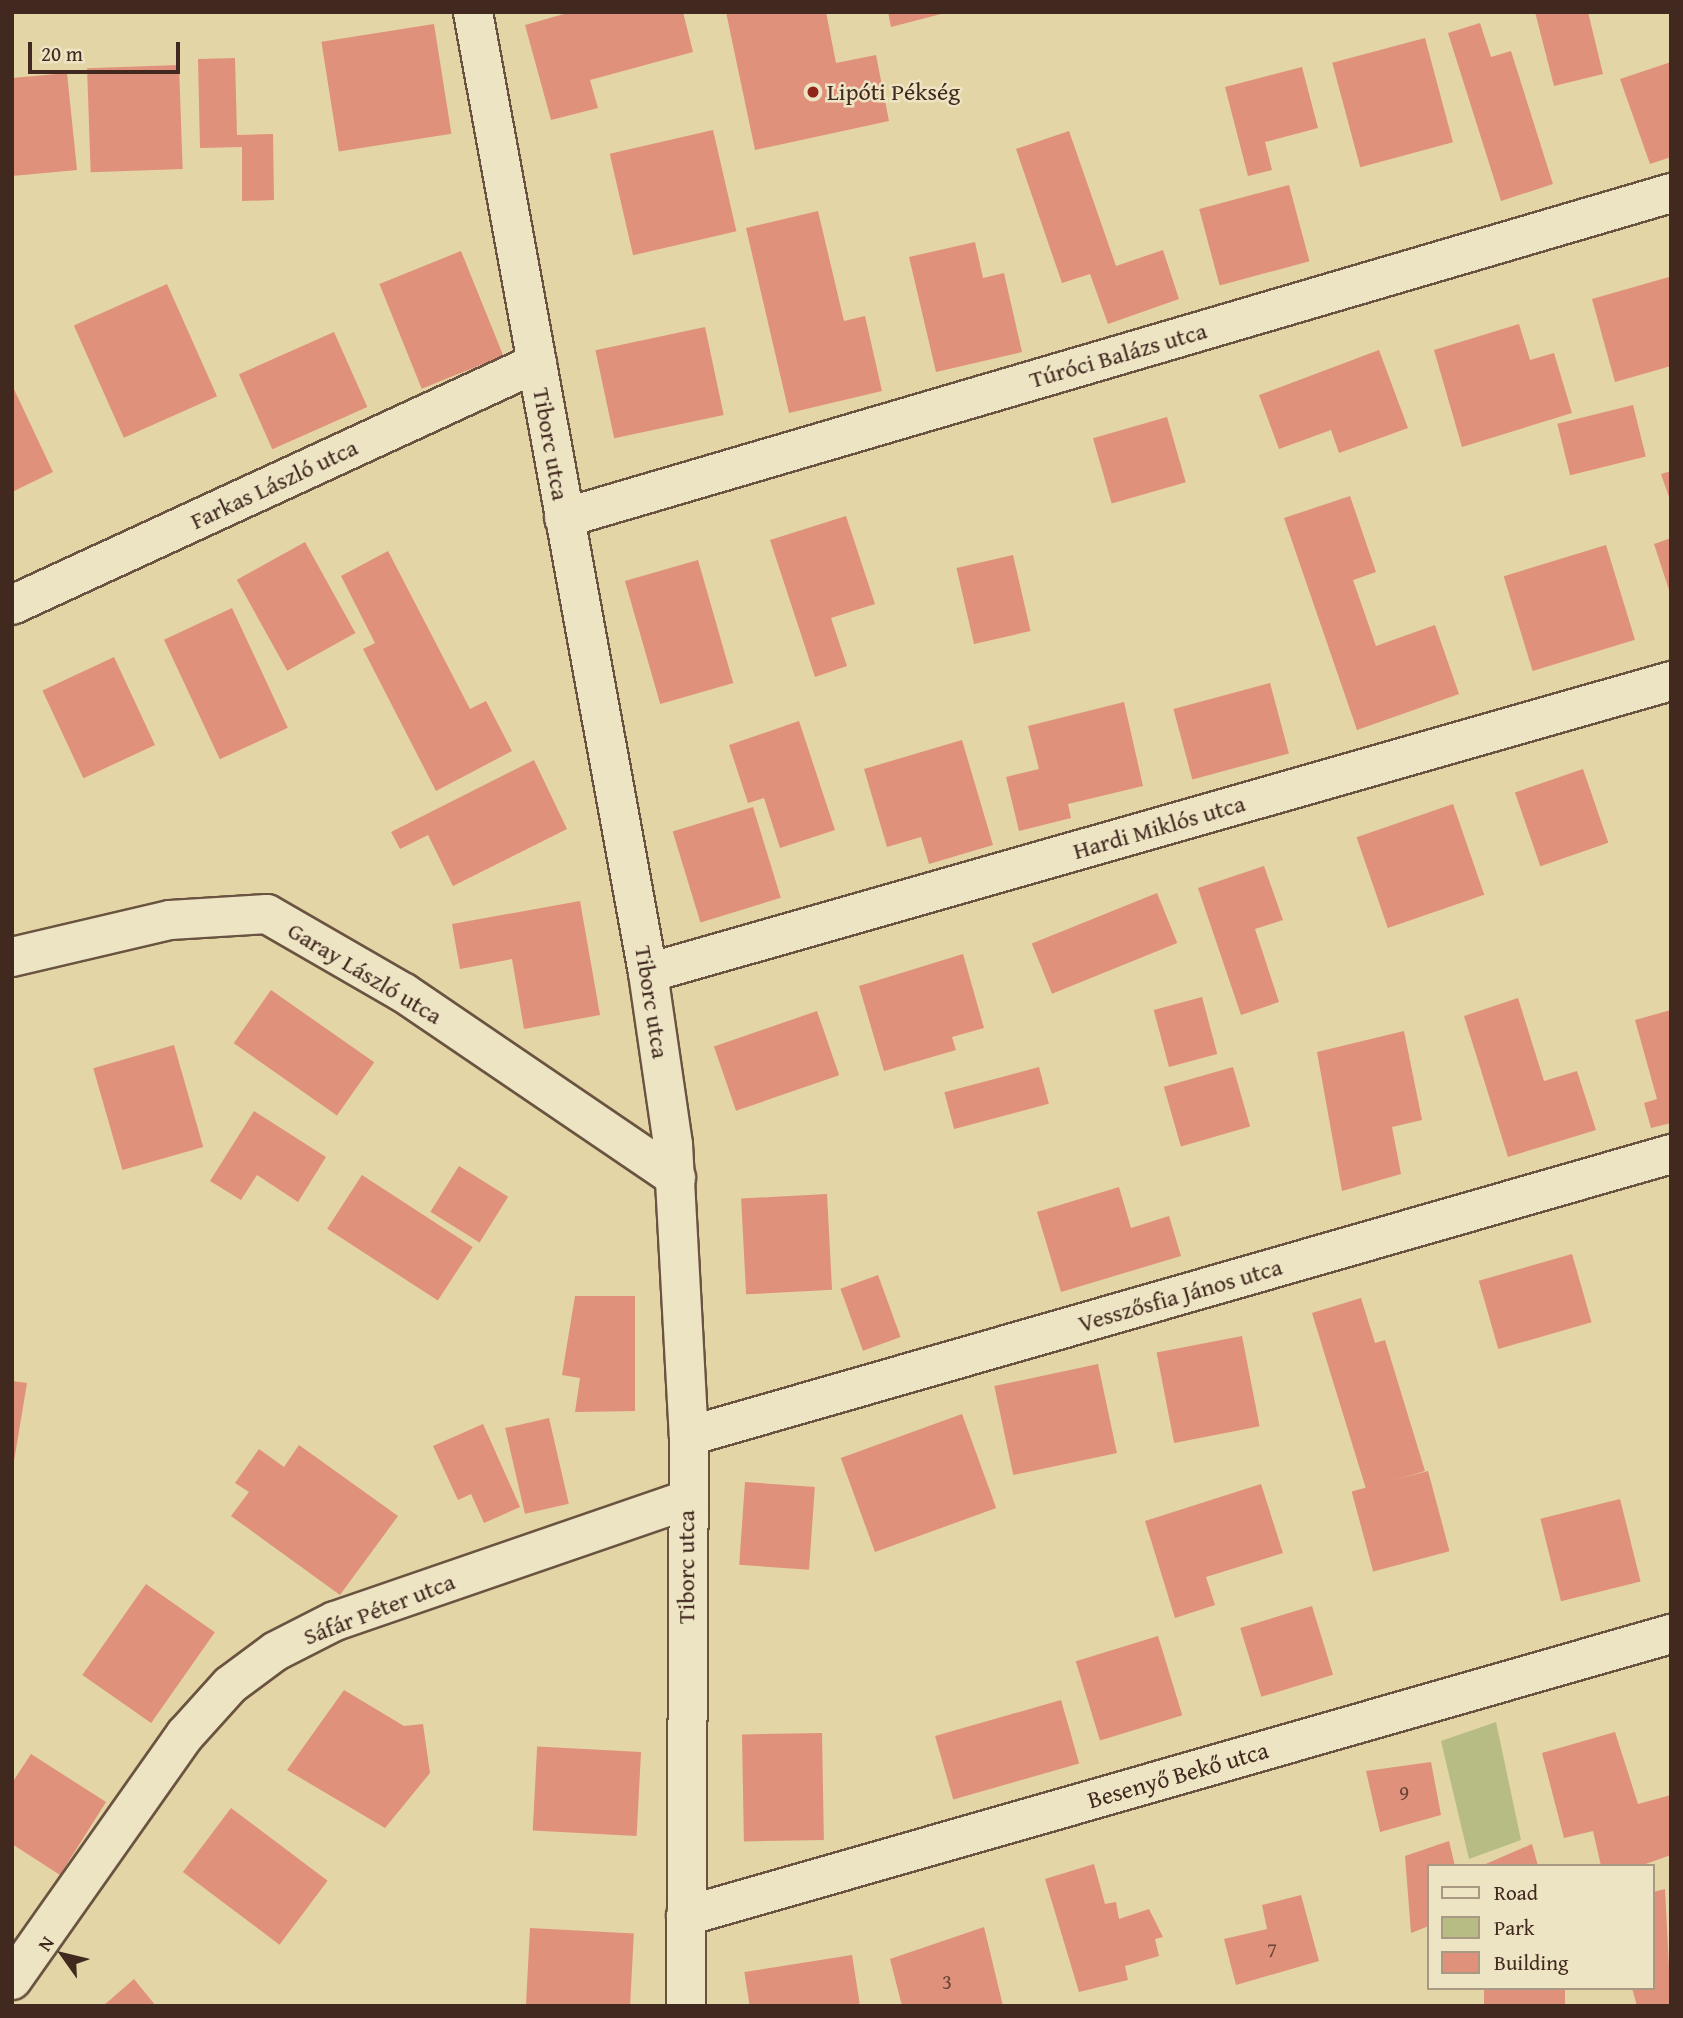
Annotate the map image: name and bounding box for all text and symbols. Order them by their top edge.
scale bar [32,28,184,72]
text: 20 m [41,38,83,69]
place label: Lipóti Pékség [827,78,960,106]
marker: Lipóti Pékség [805,84,821,100]
street label: Túróci Balázs utca [1026,316,1210,394]
street label: Tiborc utca [527,385,575,503]
street label: Farkas László utca [186,433,362,535]
street label: Hardi Miklós utca [1070,789,1248,865]
street label: Garay László utca [283,916,447,1030]
street label: Tiborc utca [629,944,675,1060]
street label: Vesszősfia János utca [1075,1252,1285,1338]
street label: Tiborc utca [672,1510,700,1624]
street label: Sáfár Péter utca [299,1567,459,1651]
street label: Besenyő Bekő utca [1084,1735,1272,1815]
house number: 9 [1399,1780,1409,1806]
legend [1428,1864,1655,1990]
text: Road [1494,1877,1538,1908]
text: Park [1494,1912,1535,1943]
north arrow [28,1920,98,1990]
text: N [30,1930,61,1956]
house number: 7 [1267,1937,1277,1963]
text: Building [1494,1947,1568,1978]
house number: 3 [942,1969,952,1995]

